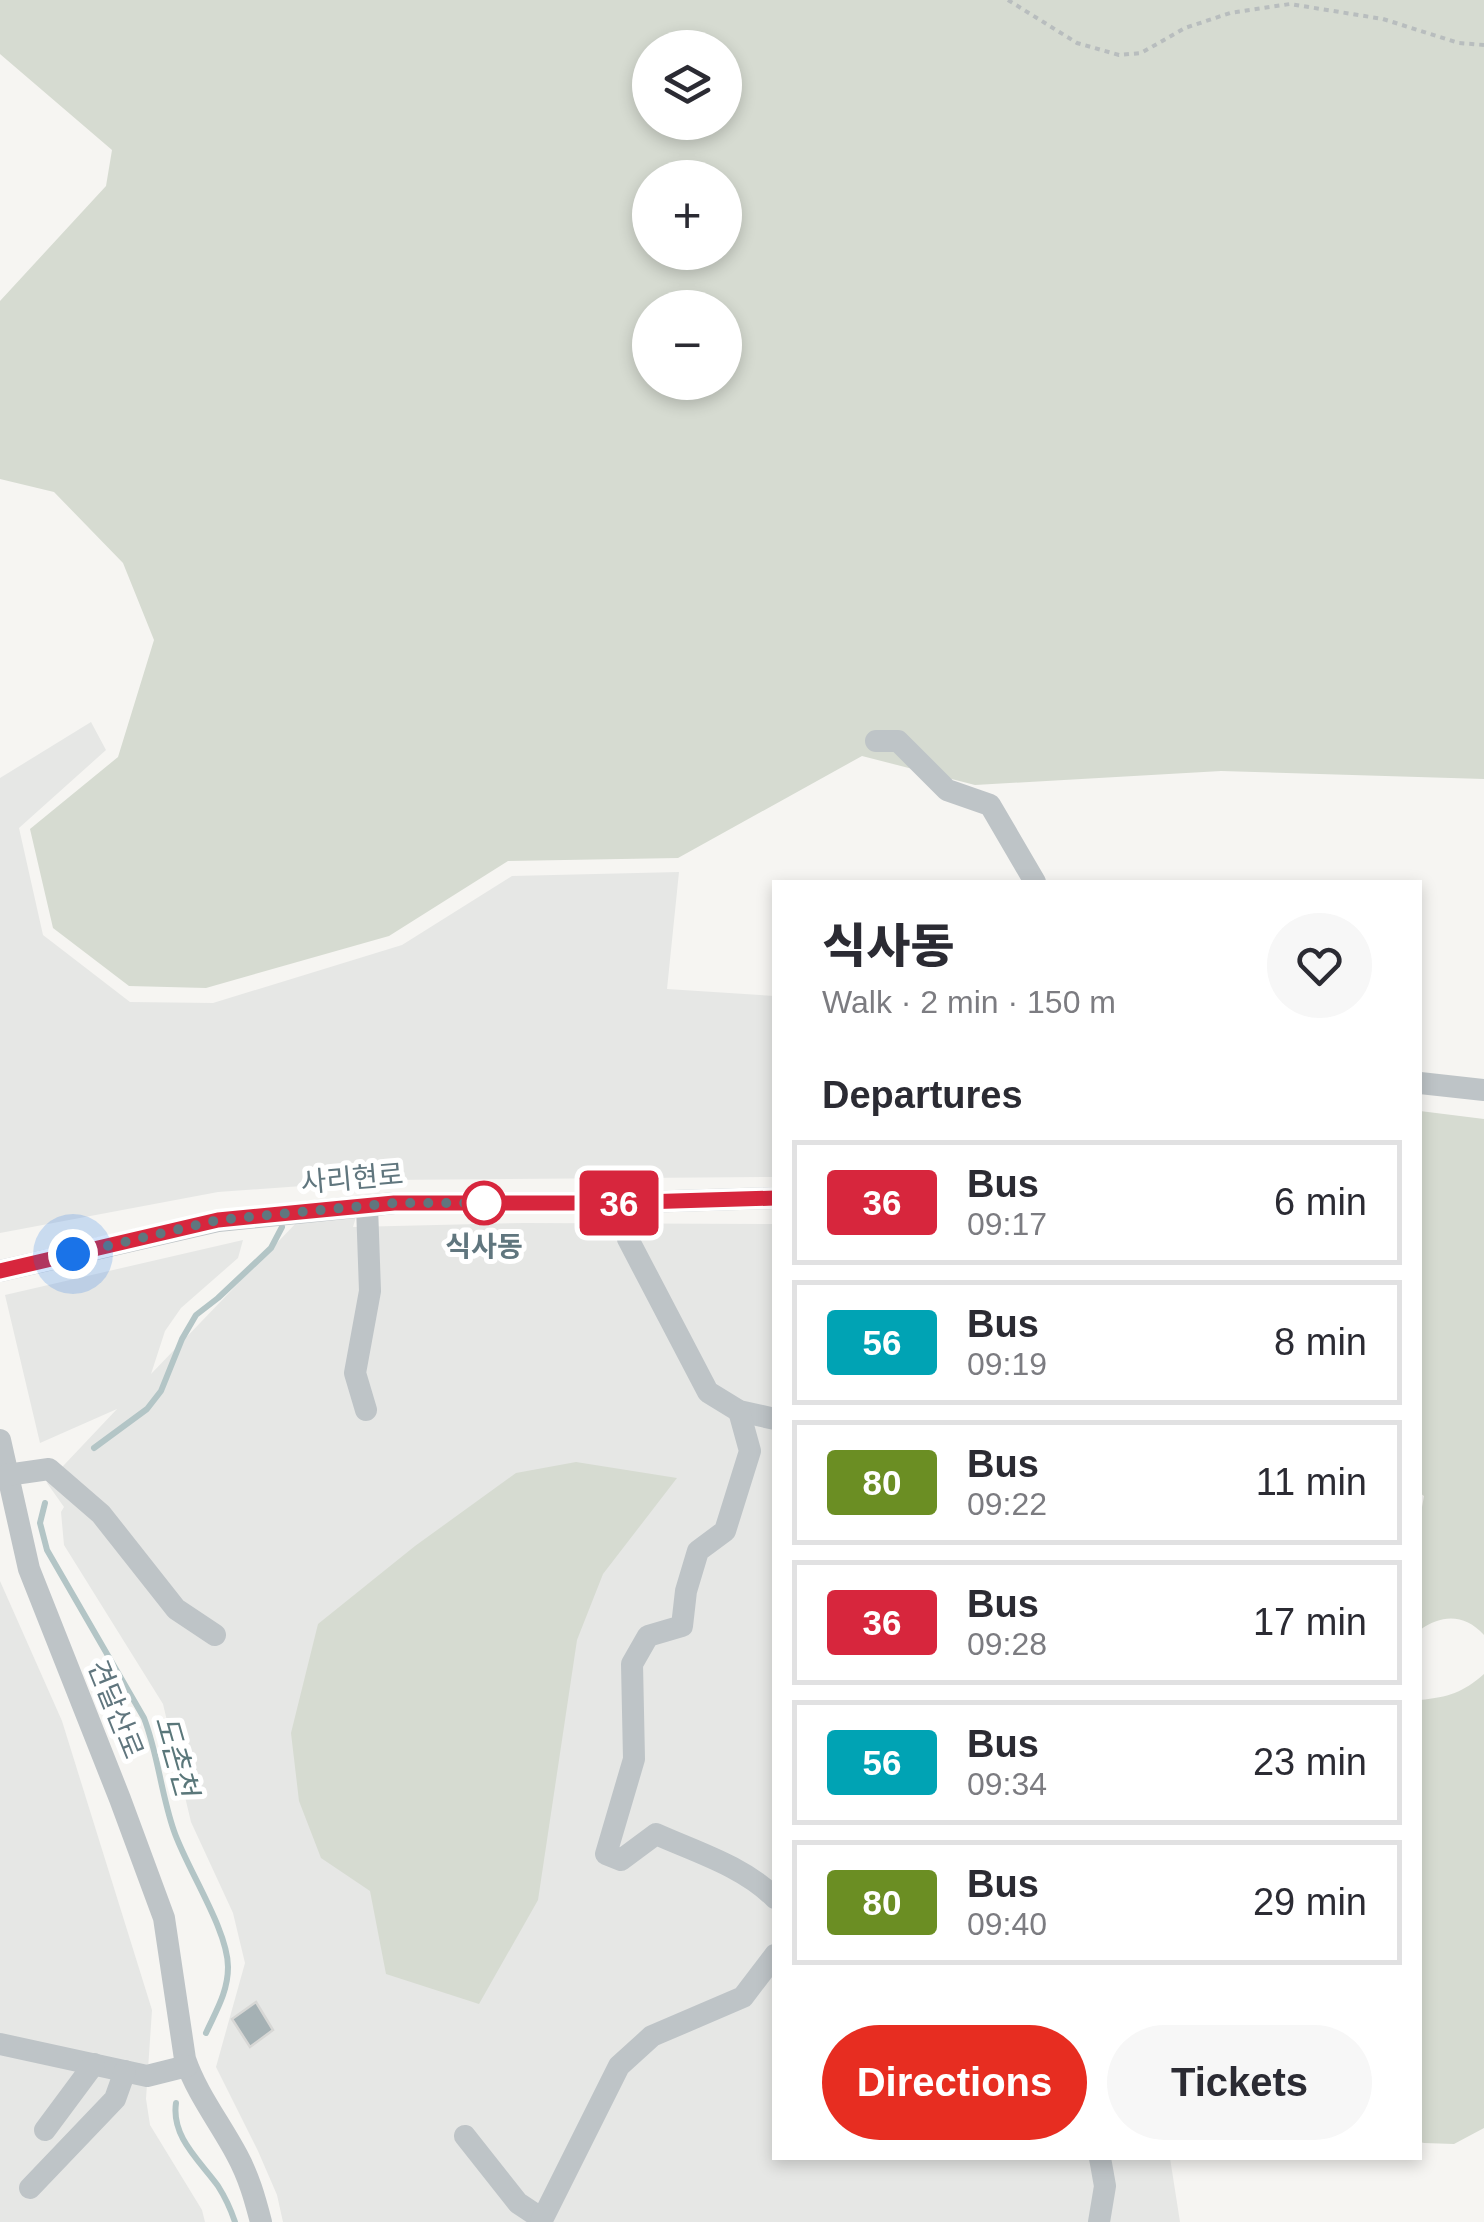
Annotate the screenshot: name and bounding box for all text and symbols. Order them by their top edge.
map controls [632,30,742,400]
button: layers [632,30,742,140]
button: + [632,160,742,270]
button: − [632,290,742,400]
button: heart [1267,913,1372,1018]
text: 식사동 [822,920,954,973]
text: Walk · 2 min · 150 m [822,984,1116,1020]
text: Departures [822,1074,1023,1116]
street label: 사리현로 [299,1159,405,1198]
text: Bus [967,1163,1039,1205]
line badge: 36 [574,1170,664,1236]
text: 6 min [1274,1181,1367,1223]
marker: 식사동 [463,1182,505,1224]
text: 36 [863,1183,901,1222]
text: 36 [600,1184,638,1223]
text: 09:17 [967,1206,1047,1242]
your location [48,1229,98,1279]
place label: 식사동 [445,1231,523,1262]
text: Bus [967,1303,1039,1345]
text: 8 min [1274,1321,1367,1363]
text: 56 [863,1323,901,1362]
text: 09:19 [967,1346,1047,1382]
text: Bus [967,1443,1039,1485]
text: 11 min [1256,1461,1367,1503]
text: 80 [863,1463,901,1502]
text: 09:22 [967,1486,1047,1522]
text: Bus [967,1583,1039,1625]
text: 17 min [1253,1601,1367,1643]
text: 36 [863,1603,901,1642]
text: 09:28 [967,1626,1047,1662]
street label: 견달산로 [82,1656,149,1763]
water label: 도촌천 [149,1712,205,1803]
text: Bus [967,1723,1039,1765]
text: 23 min [1253,1741,1367,1783]
text: 56 [863,1743,901,1782]
text: 09:34 [967,1766,1047,1802]
text: Bus [967,1863,1039,1905]
text: 29 min [1253,1881,1367,1923]
text: 80 [863,1883,901,1922]
text: 09:40 [967,1906,1047,1942]
button: Directions [822,2025,1087,2140]
button: Tickets [1107,2025,1372,2140]

